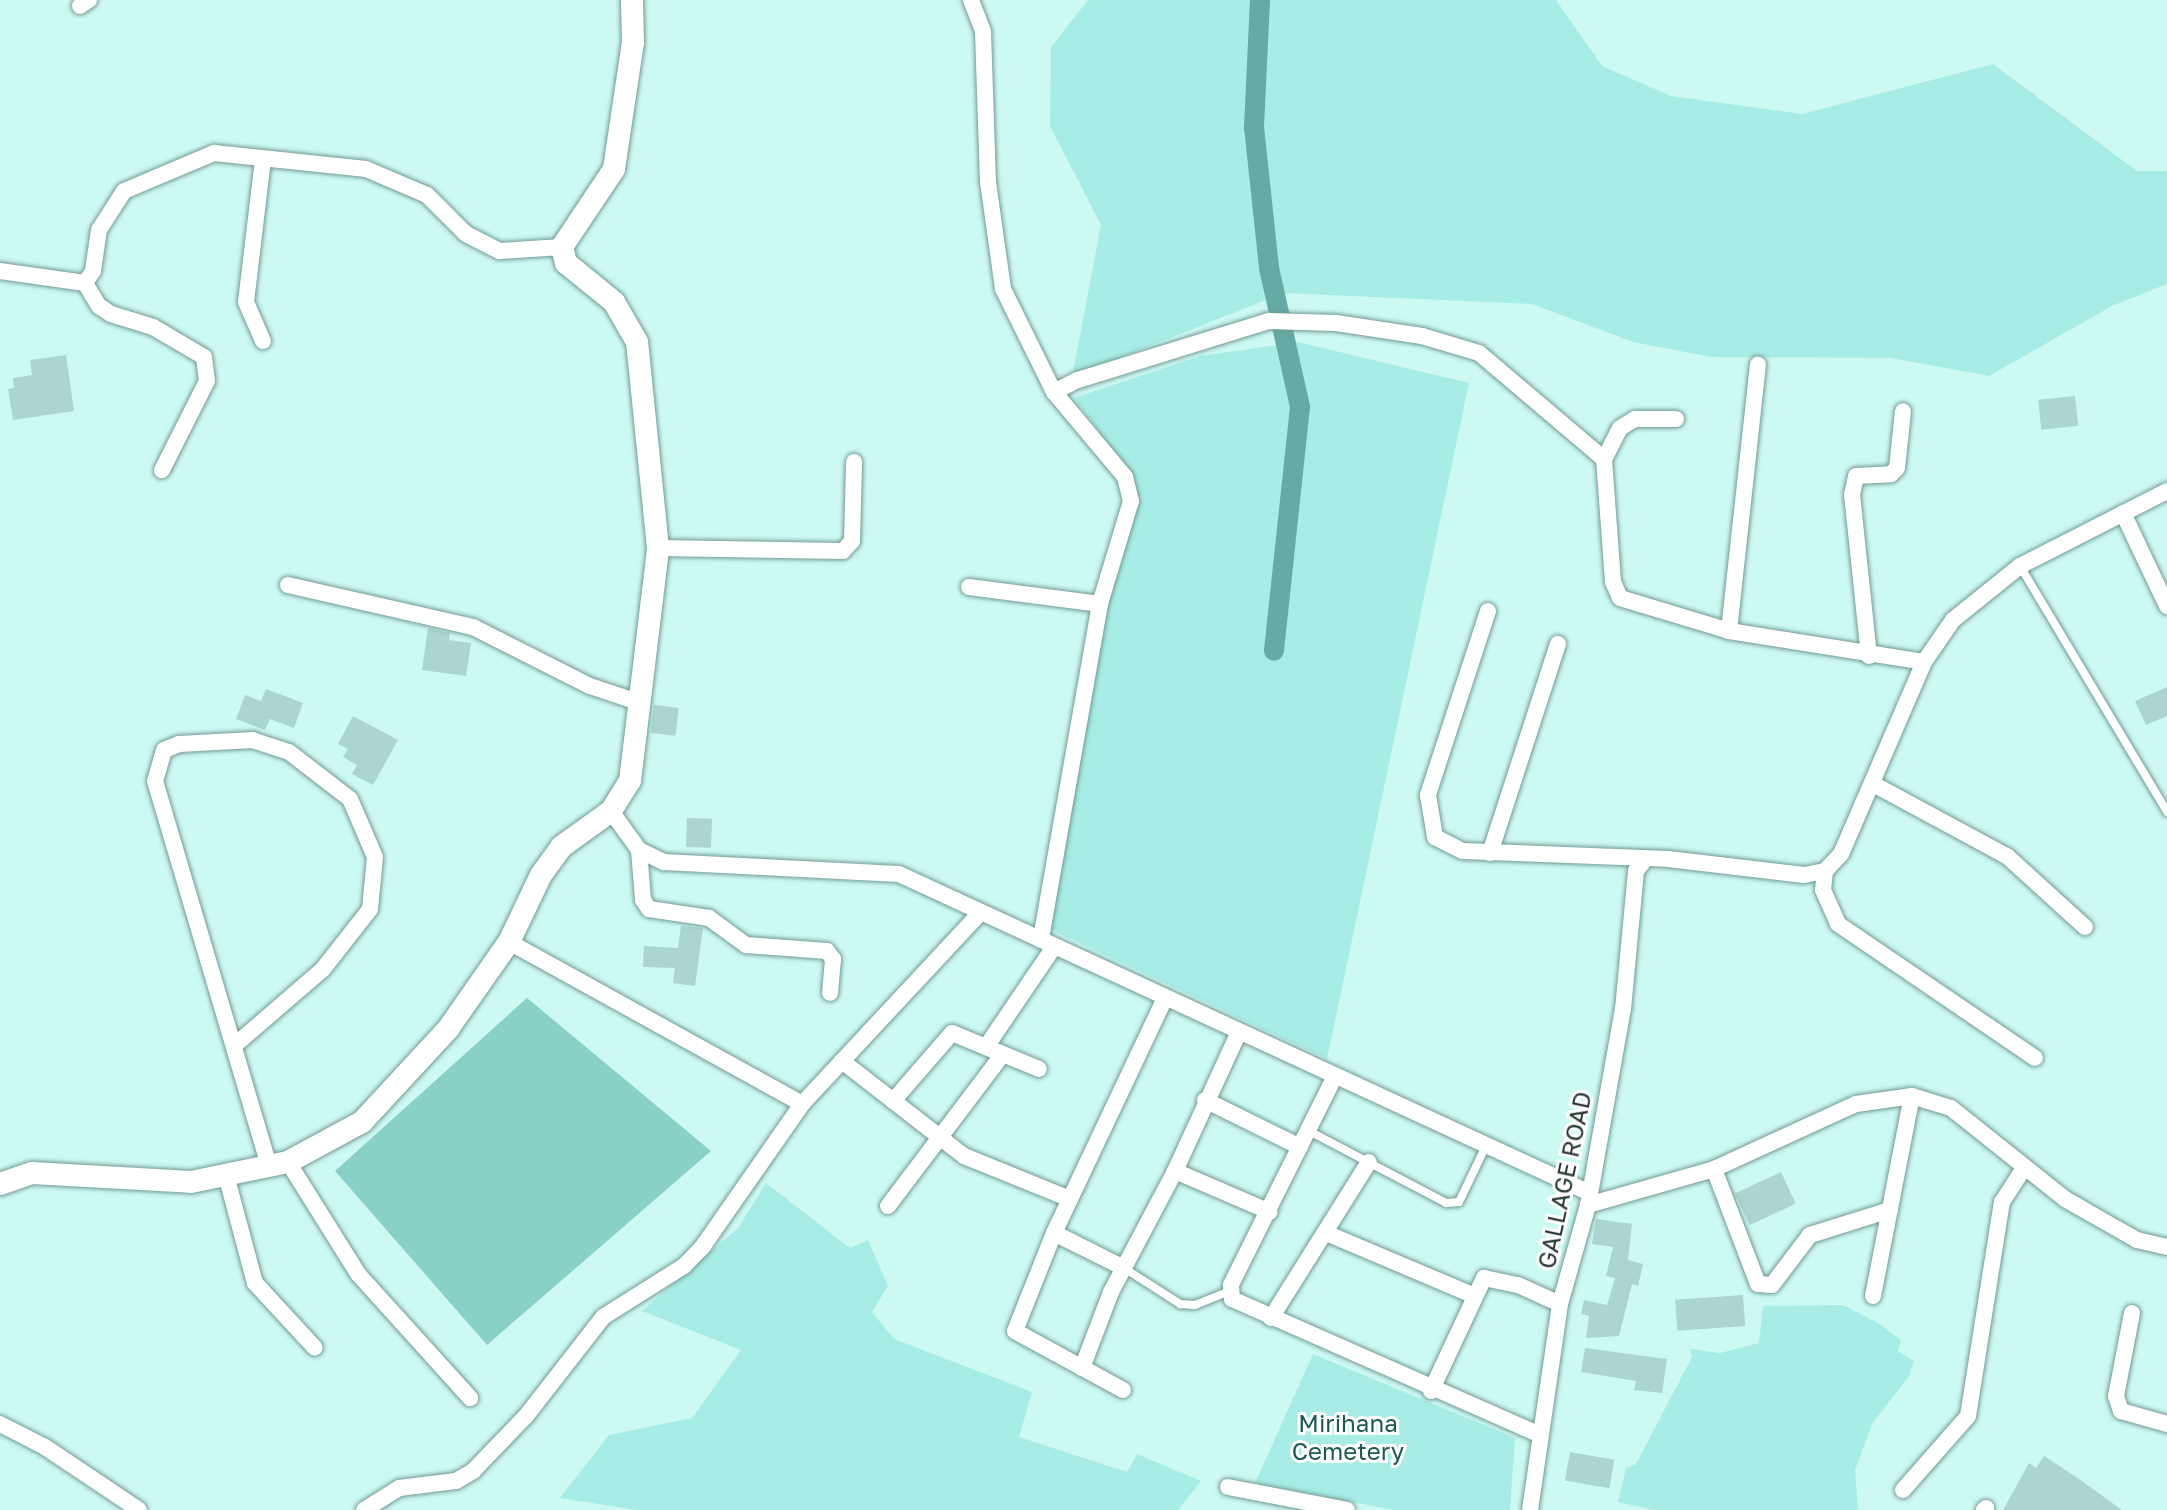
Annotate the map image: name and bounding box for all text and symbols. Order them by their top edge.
street label: GALLAGE ROAD [1531,1089,1597,1271]
park label: Mirihana Cemetery [1292,1409,1404,1465]

